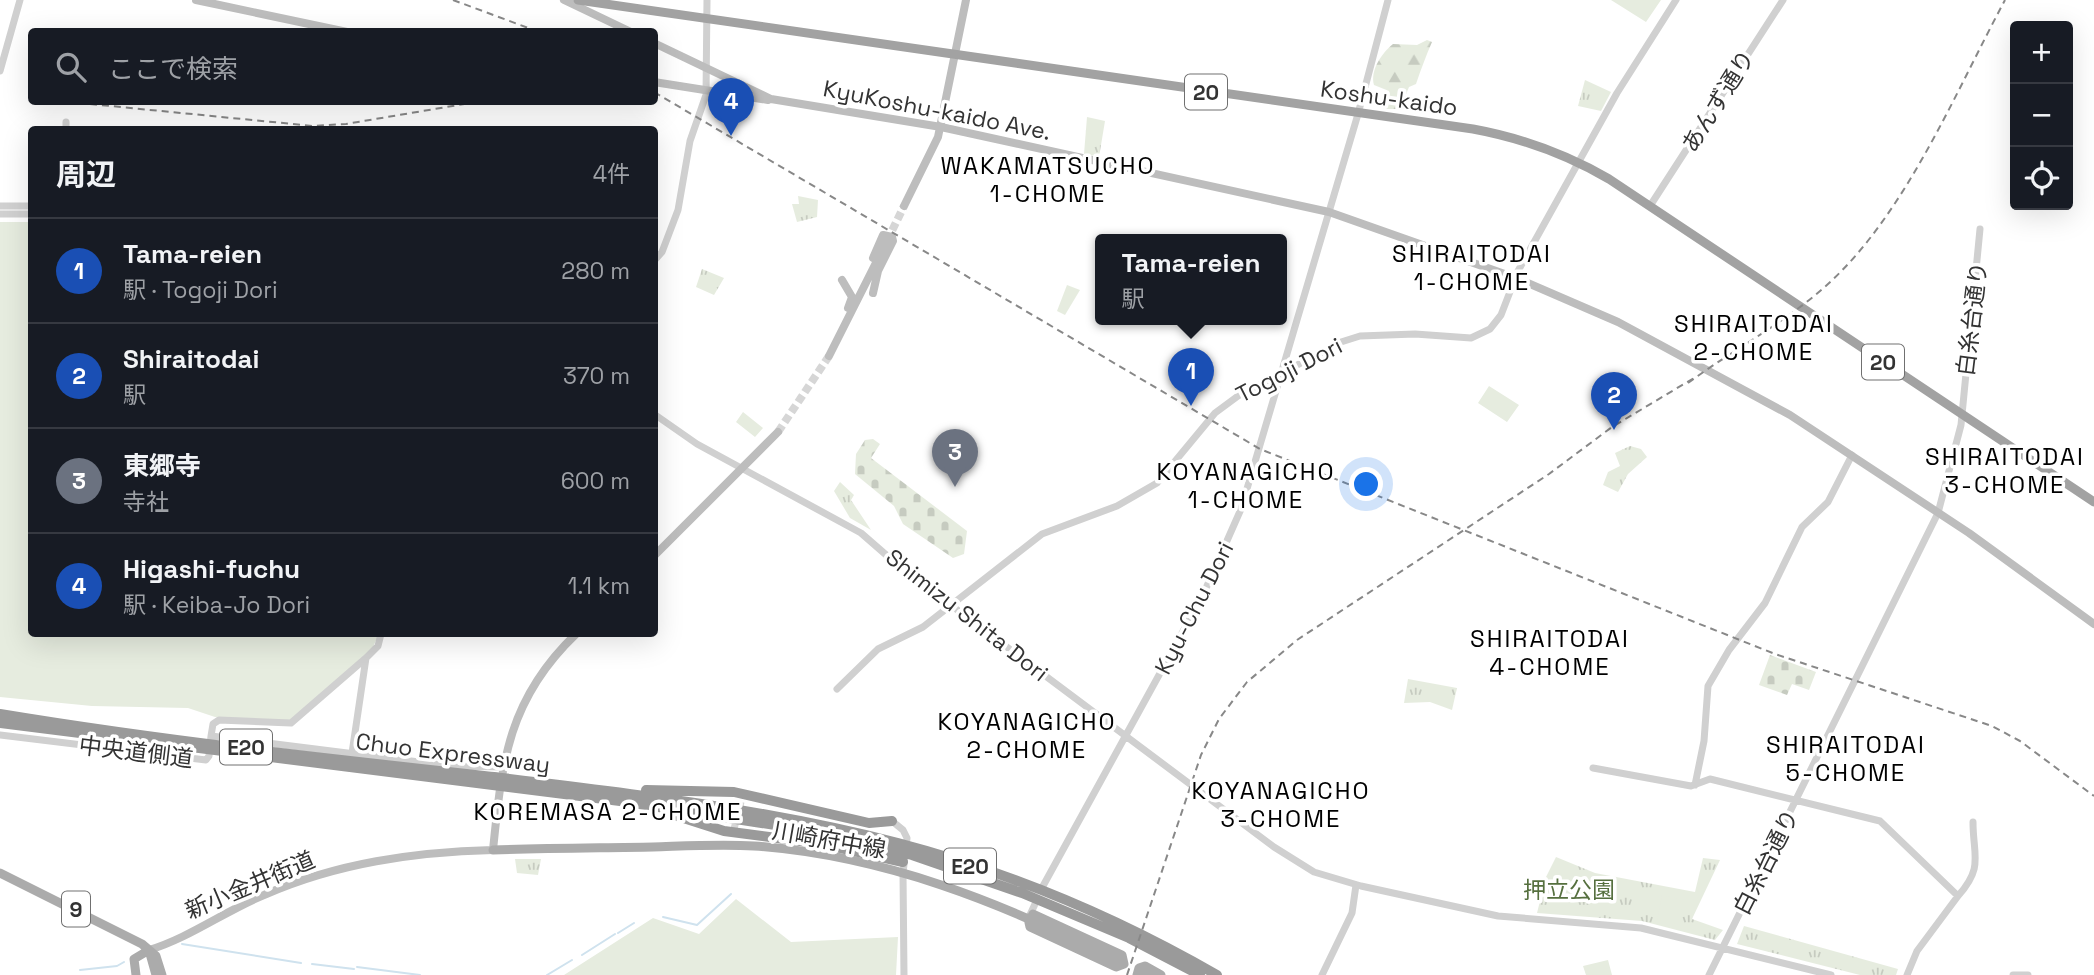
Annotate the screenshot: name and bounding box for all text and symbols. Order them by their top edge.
map controls [2010,21,2073,210]
button: + [2010,21,2073,84]
search box [28,28,658,105]
street label: あんず通り [1675,44,1761,158]
icon: search [52,48,90,86]
text: ここで検索 [108,52,238,86]
street label: KyuKoshu-kaido Ave. [821,73,1053,147]
road number: 20 [1185,74,1227,110]
street label: Koshu-kaido [1318,74,1460,122]
pin: 4 [708,78,754,136]
button: − [2010,84,2073,147]
button: locate [2010,147,2073,210]
district label: WAKAMATSUCHO 1-CHOME [941,150,1155,209]
text: 周辺 [56,155,116,194]
text: 4件 [593,159,630,189]
popup [1095,234,1287,325]
text: Tama-reien [123,237,262,271]
district label: SHIRAITODAI 1-CHOME [1392,238,1552,297]
text: Tama-reien [1121,246,1261,280]
text: 1 [74,256,84,286]
text: 280 m [561,256,630,286]
street label: 白糸台通り [1950,260,1994,378]
text: 駅 · Togoji Dori [123,275,278,305]
text: 駅 [1121,284,1144,314]
district label: SHIRAITODAI 2-CHOME [1674,308,1834,367]
street label: Togoji Dori [1231,330,1347,410]
text: Shiraitodai [123,342,259,376]
road number: 20 [1862,344,1904,380]
pin: 1 [1168,348,1214,406]
text: 2 [72,361,86,391]
text: 370 m [563,361,630,391]
pin: 2 [1591,372,1637,430]
text: 駅 [123,380,146,410]
pin: 3 [932,429,978,487]
district label: SHIRAITODAI 3-CHOME [1925,441,2085,500]
text: 東郷寺 [123,449,201,483]
district label: KOYANAGICHO 1-CHOME [1157,456,1335,515]
text: 3 [72,466,86,496]
text: 600 m [561,466,630,496]
your location [1349,467,1383,501]
text: 寺社 [123,487,169,517]
street label: Kyu-Chu Dori [1148,537,1240,679]
street label: Shimizu Shita Dori [880,542,1054,688]
text: Higashi-fuchu [123,552,300,586]
text: 4 [72,571,86,601]
text: 1.1 km [568,571,630,601]
text: 駅 · Keiba-Jo Dori [123,590,310,620]
district label: SHIRAITODAI 4-CHOME [1470,623,1630,682]
district label: KOYANAGICHO 2-CHOME [938,706,1116,765]
street label: Chuo Expressway [354,726,552,780]
district label: SHIRAITODAI 5-CHOME [1766,729,1926,788]
street label: 中央道側道 [77,730,195,774]
road number: E20 [220,730,272,764]
district label: KOYANAGICHO 3-CHOME [1192,775,1370,834]
district label: KOREMASA 2-CHOME [474,796,742,827]
street label: 白糸台通り [1727,804,1805,920]
street label: 川崎府中線 [770,815,888,865]
street label: 新小金井街道 [181,844,319,926]
road number: E20 [944,848,996,884]
park label: 押立公園 [1523,875,1615,905]
road number: 9 [62,892,90,926]

